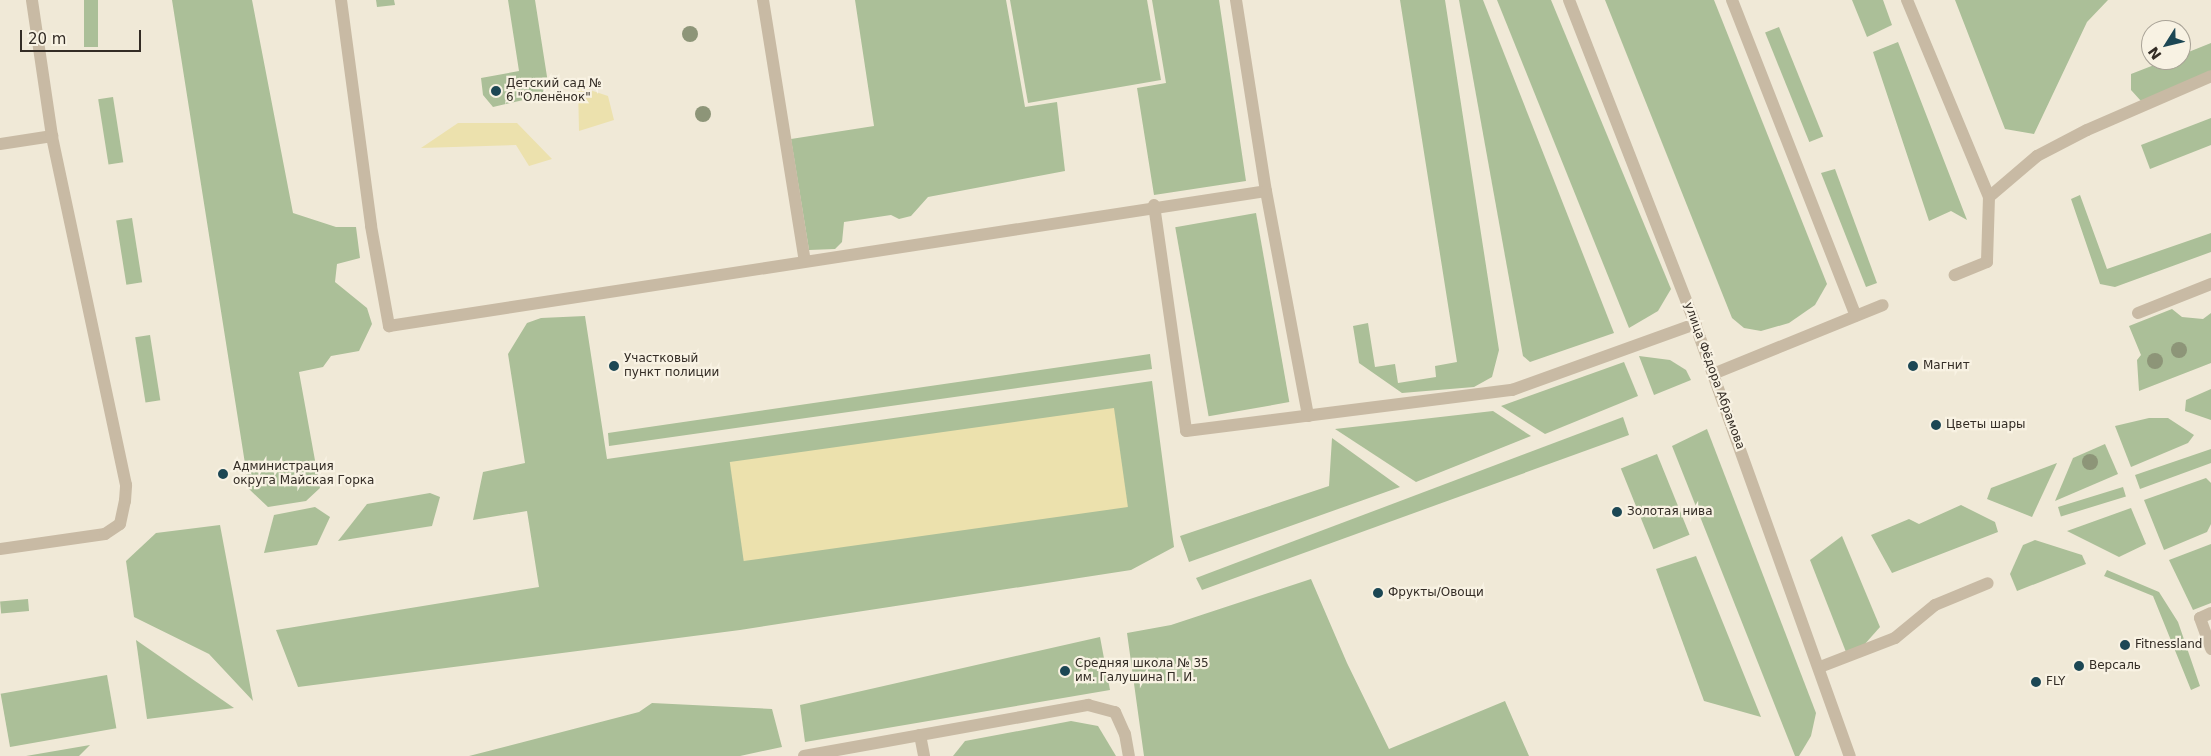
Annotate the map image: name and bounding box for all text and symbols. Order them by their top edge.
scale bar [22,20,144,52]
north arrow [2141,20,2191,70]
text: 20 m [28,30,66,48]
text: N [2145,44,2165,63]
place label: Детский сад № 6 "Оленёнок" [506,77,602,105]
marker: Детский сад № 6 "Оленёнок" [490,85,502,97]
street label: улица Фёдора Абрамова [1681,301,1747,451]
place label: Участковый пункт полиции [624,352,719,380]
place label: Магнит [1923,359,1970,373]
marker: Участковый пункт полиции [608,360,620,372]
marker: Магнит [1907,360,1919,372]
place label: Цветы шары [1946,418,2025,432]
marker: Цветы шары [1930,419,1942,431]
place label: Администрация округа Майская Горка [233,460,374,488]
marker: Администрация округа Майская Горка [217,468,229,480]
place label: Золотая нива [1627,505,1712,519]
marker: Золотая нива [1611,506,1623,518]
place label: Фрукты/Овощи [1388,586,1484,600]
marker: Фрукты/Овощи [1372,587,1384,599]
place label: Fitnessland [2135,638,2202,652]
marker: Fitnessland [2119,639,2131,651]
place label: Средняя школа № 35 им. Галушина П. И. [1075,657,1209,685]
place label: Версаль [2089,659,2141,673]
marker: Версаль [2073,660,2085,672]
marker: Средняя школа № 35 им. Галушина П. И. [1059,665,1071,677]
place label: FLY [2046,675,2065,689]
marker: FLY [2030,676,2042,688]

